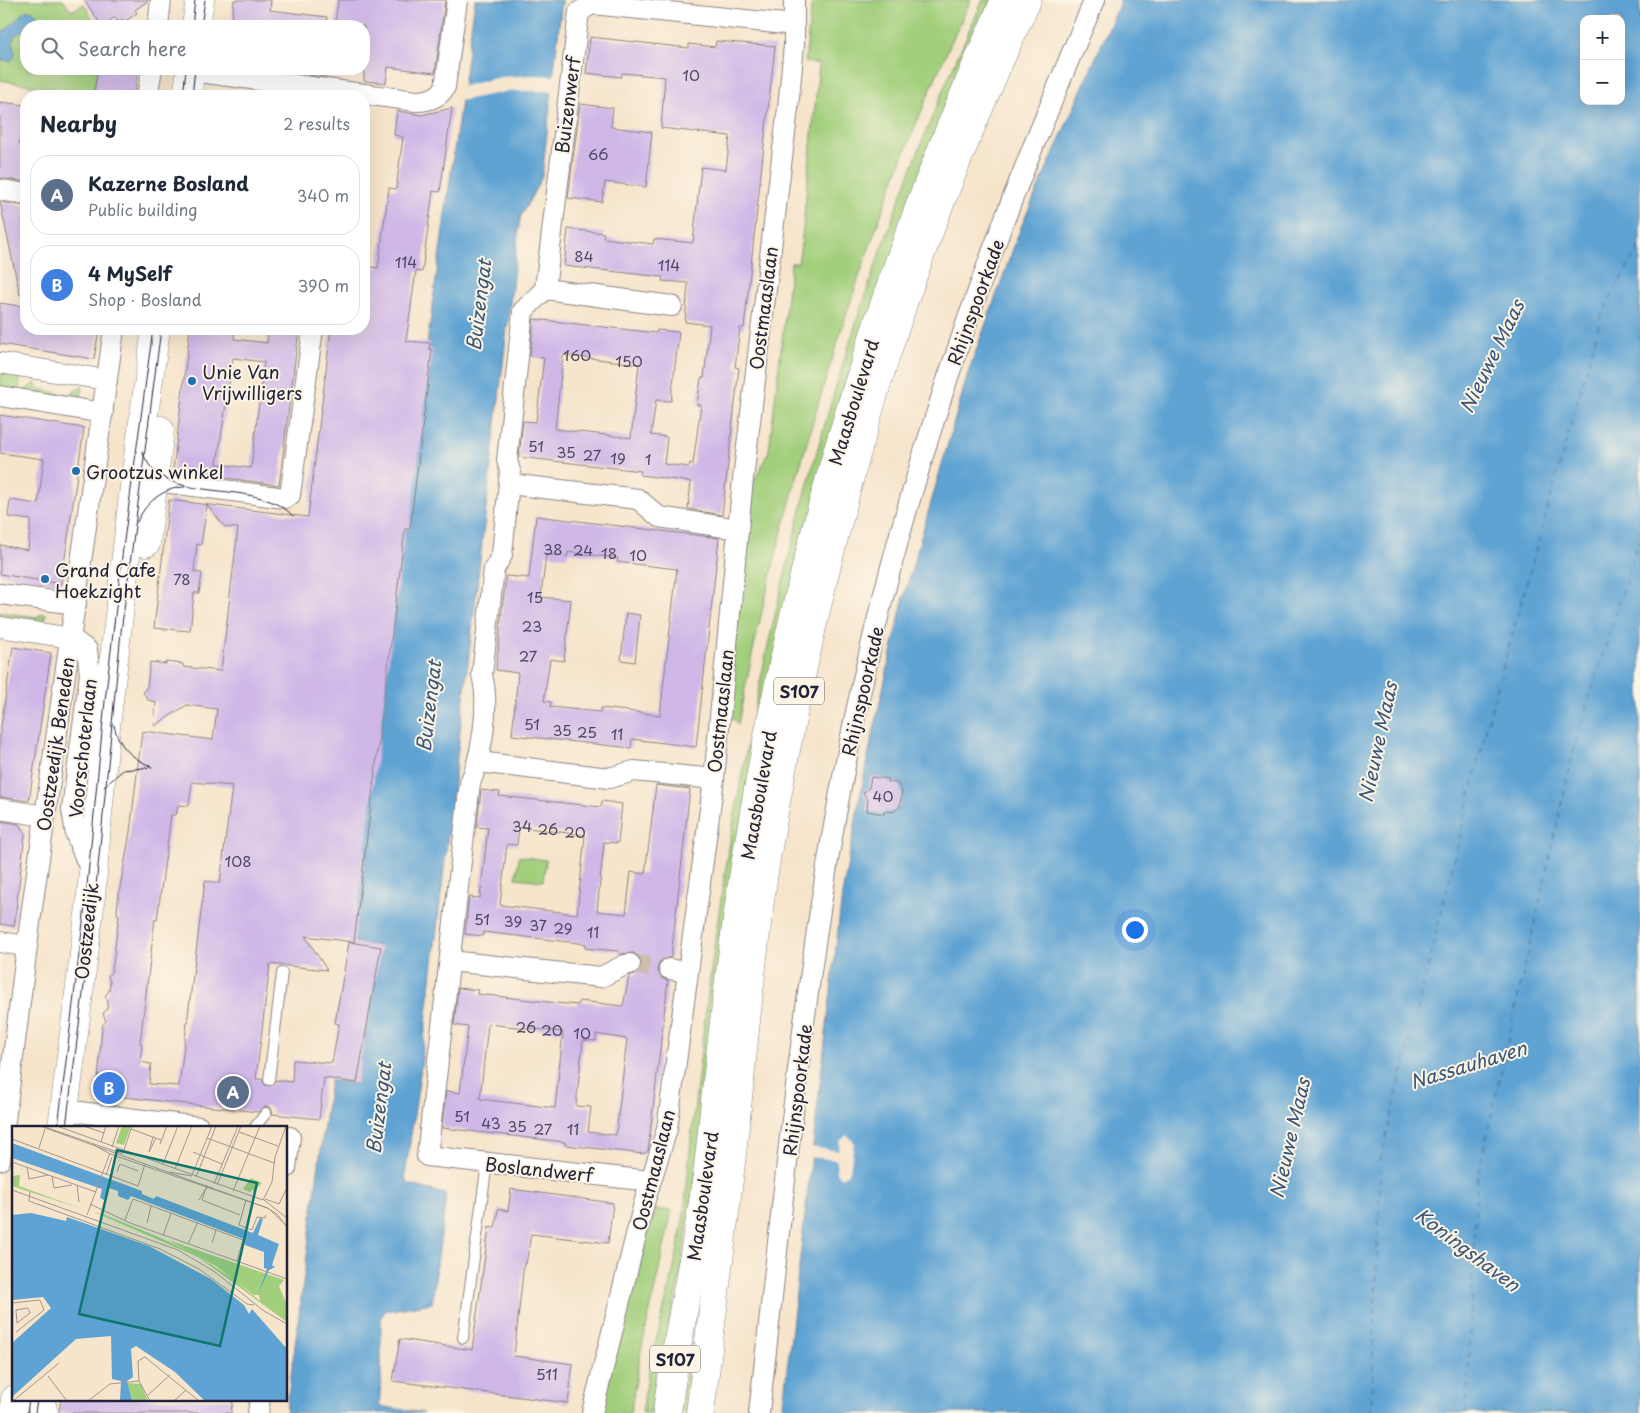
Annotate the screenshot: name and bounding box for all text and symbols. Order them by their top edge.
map controls [1580,15,1625,105]
button: + [1580,15,1625,60]
search box [20,20,370,75]
icon: search [38,34,66,62]
text: Search here [78,34,187,62]
street label: Buizenwerf [548,53,587,155]
button: − [1580,60,1625,105]
house number: 10 [682,63,700,86]
text: Nearby [40,107,117,139]
text: 2 results [283,111,350,135]
house number: 66 [588,142,608,165]
text: Kazerne Bosland [88,169,249,197]
text: A [51,183,63,207]
text: 340 m [297,183,349,207]
text: Public building [88,197,198,221]
street label: Rhijnspoorkade [940,235,1010,369]
house number: 84 [574,244,594,267]
street label: Oostmaaslaan [742,245,784,371]
house number: 114 [395,250,417,273]
house number: 114 [658,253,680,276]
water label: Buizengat [459,256,498,352]
text: 4 MySelf [88,259,172,287]
text: B [52,273,62,297]
text: 390 m [298,273,349,297]
text: Shop · Bosland [88,287,201,311]
water label: Nieuwe Maas [1452,293,1531,417]
street label: Maasboulevard [821,335,885,469]
house number: 160 [563,343,591,366]
house number: 150 [615,349,643,372]
place label: Unie Van Vrijwilligers [202,358,302,406]
marker: Unie Van Vrijwilligers [186,375,198,387]
house number: 51 [528,434,544,457]
house number: 35 [556,440,576,463]
house number: 27 [583,443,602,466]
house number: 19 [610,446,626,469]
house number: 1 [645,447,651,470]
place label: Grootzus winkel [86,458,224,485]
marker: Grootzus winkel [70,465,82,477]
house number: 38 [543,537,563,560]
house number: 24 [573,538,593,561]
house number: 18 [601,541,617,564]
house number: 10 [629,543,647,566]
place label: Grand Cafe Hoekzight [55,556,156,604]
house number: 78 [173,567,191,590]
marker: Grand Cafe Hoekzight [39,573,51,585]
house number: 15 [527,585,543,608]
house number: 23 [522,614,542,637]
street label: Rhijnspoorkade [834,623,890,759]
house number: 27 [519,644,538,667]
street label: Oostmaaslaan [700,648,740,774]
street label: Oostzeedijk Beneden [29,655,81,833]
water label: Buizengat [409,657,448,753]
street label: Voorschoterlaan [61,677,103,819]
water label: Nieuwe Maas [1351,677,1404,805]
road number: S107 [774,678,824,704]
house number: 51 [524,712,540,735]
house number: 35 [552,718,572,741]
house number: 25 [577,720,597,743]
house number: 11 [611,722,623,745]
street label: Maasboulevard [733,728,783,862]
house number: 40 [873,784,893,807]
house number: 34 [512,814,532,837]
house number: 26 [538,817,558,840]
house number: 20 [564,820,586,843]
house number: 108 [224,849,252,872]
street label: Oostzeedijk [67,881,105,981]
house number: 51 [474,907,490,930]
house number: 39 [504,909,522,932]
house number: 37 [529,913,547,936]
house number: 29 [553,916,573,939]
your location [1122,917,1148,943]
house number: 11 [587,920,599,943]
house number: 26 [516,1015,536,1038]
house number: 20 [541,1018,563,1041]
house number: 10 [573,1021,591,1044]
street label: Rhijnspoorkade [776,1023,818,1157]
water label: Nassauhaven [1406,1033,1531,1095]
water label: Buizengat [359,1059,398,1155]
pin: B [93,1069,125,1107]
pin: A [217,1073,249,1111]
water label: Nieuwe Maas [1262,1073,1317,1201]
house number: 51 [454,1104,470,1127]
street label: Oostmaaslaan [625,1107,681,1233]
house number: 43 [481,1111,501,1134]
house number: 35 [507,1114,527,1137]
house number: 27 [534,1117,553,1140]
house number: 11 [567,1117,579,1140]
inset map [12,1126,288,1400]
street label: Maasboulevard [680,1129,724,1263]
street label: Boslandwerf [484,1150,596,1188]
water label: Koningshaven [1410,1200,1527,1299]
road number: S107 [650,1346,700,1372]
house number: 511 [536,1362,558,1385]

